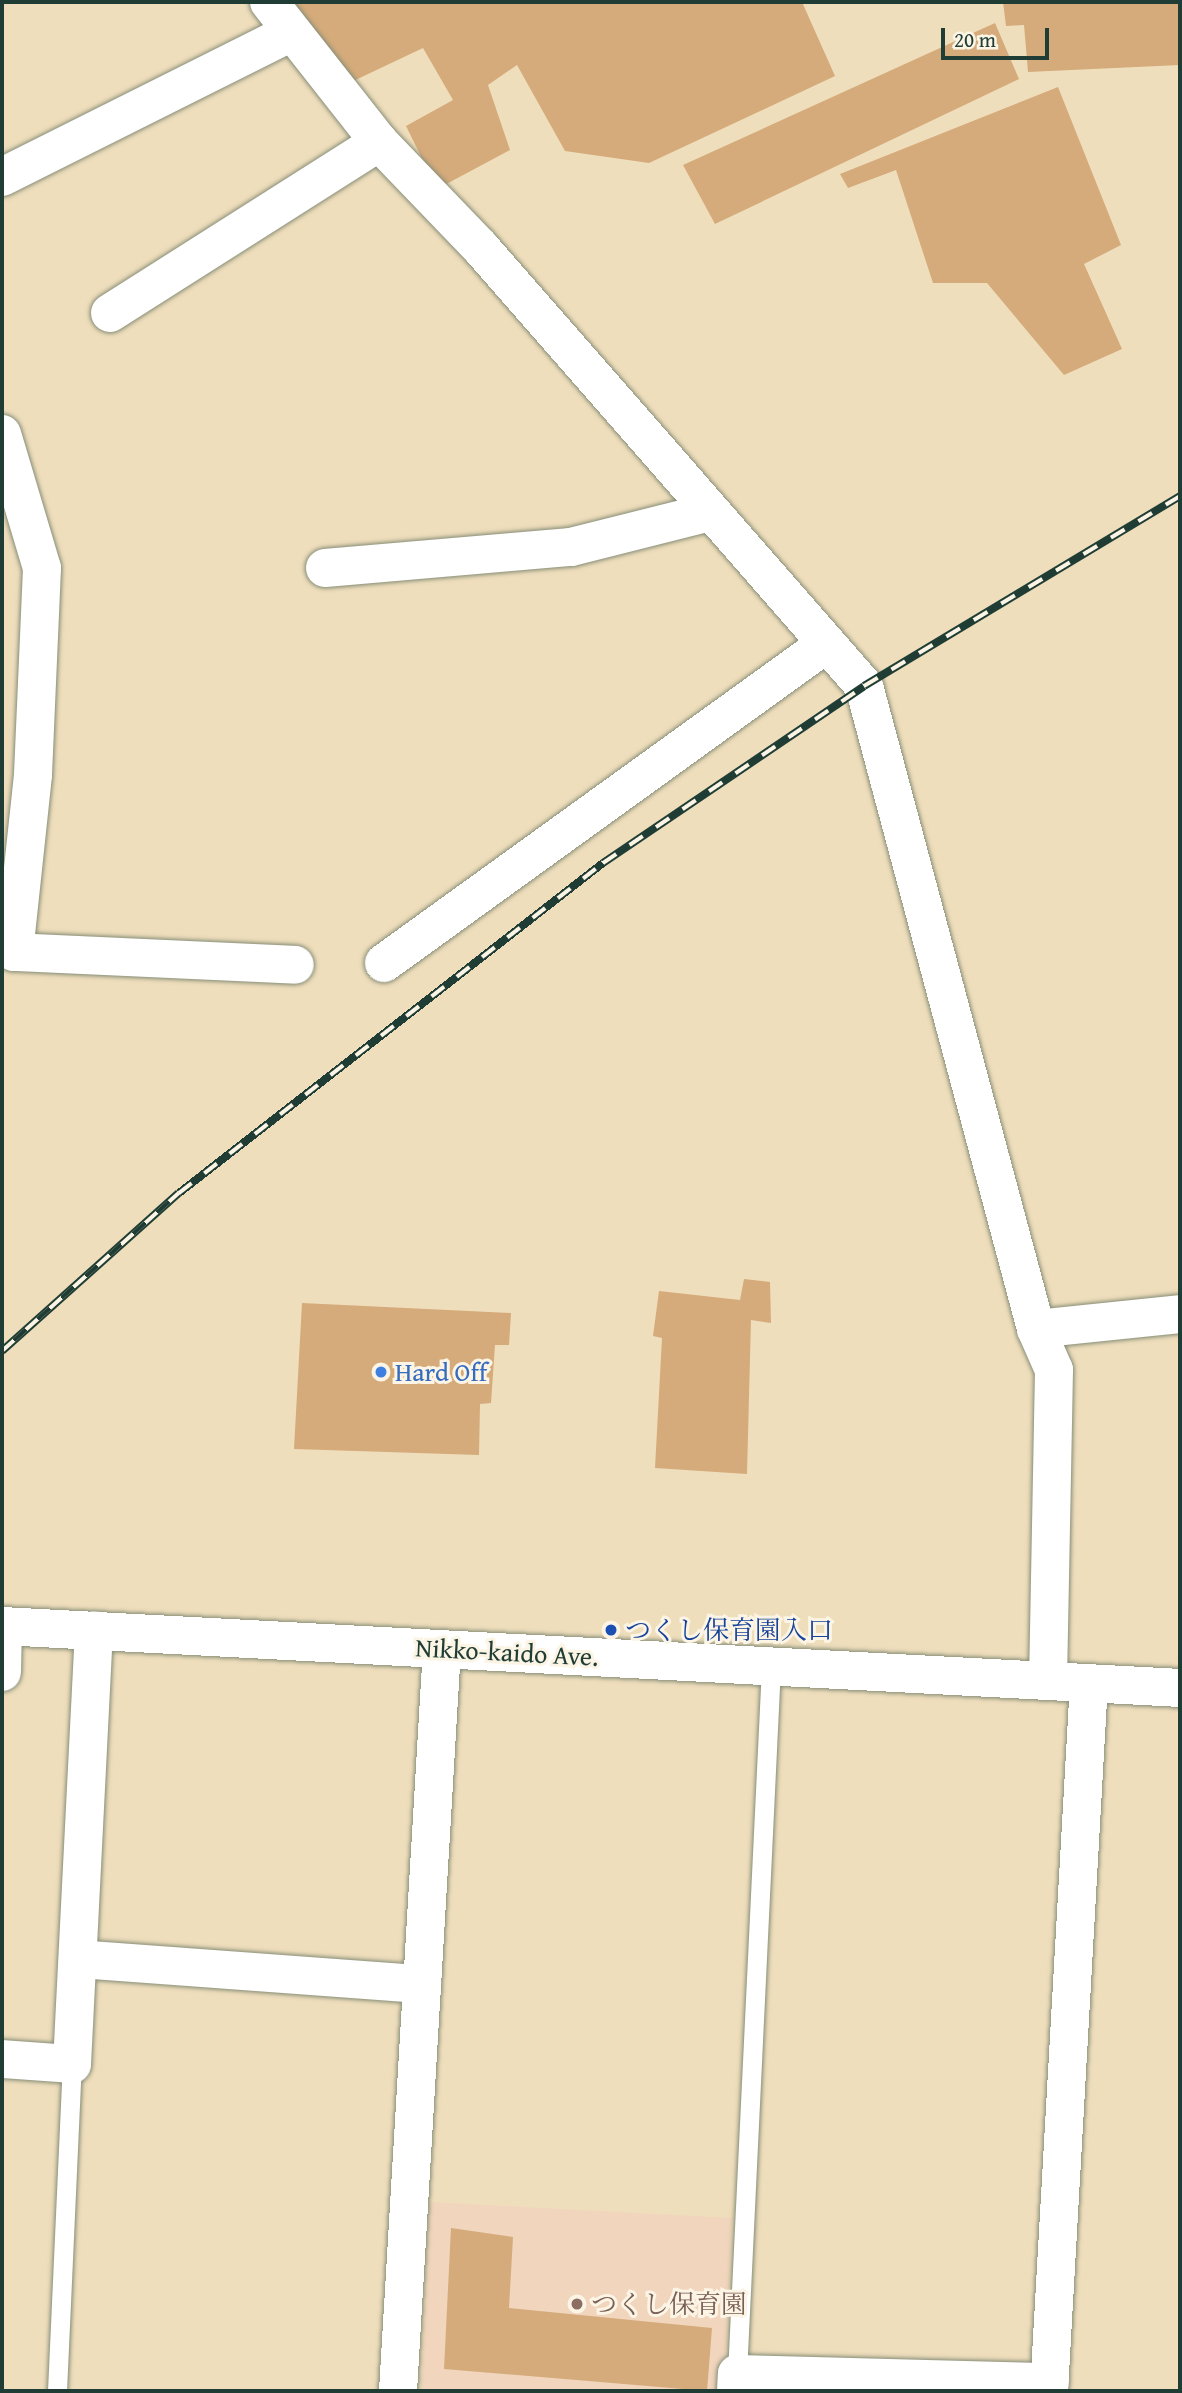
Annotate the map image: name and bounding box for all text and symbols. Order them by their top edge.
scale bar [944,14,1052,58]
text: 20 m [954,24,996,55]
place label: Hard Off [395,1356,487,1388]
marker: Hard Off [373,1364,389,1380]
place label: つくし保育園入口 [625,1614,833,1646]
marker: つくし保育園入口 [603,1622,619,1638]
street label: Nikko-kaido Ave. [415,1632,599,1672]
place label: つくし保育園 [591,2288,747,2320]
marker: つくし保育園 [569,2296,585,2312]

